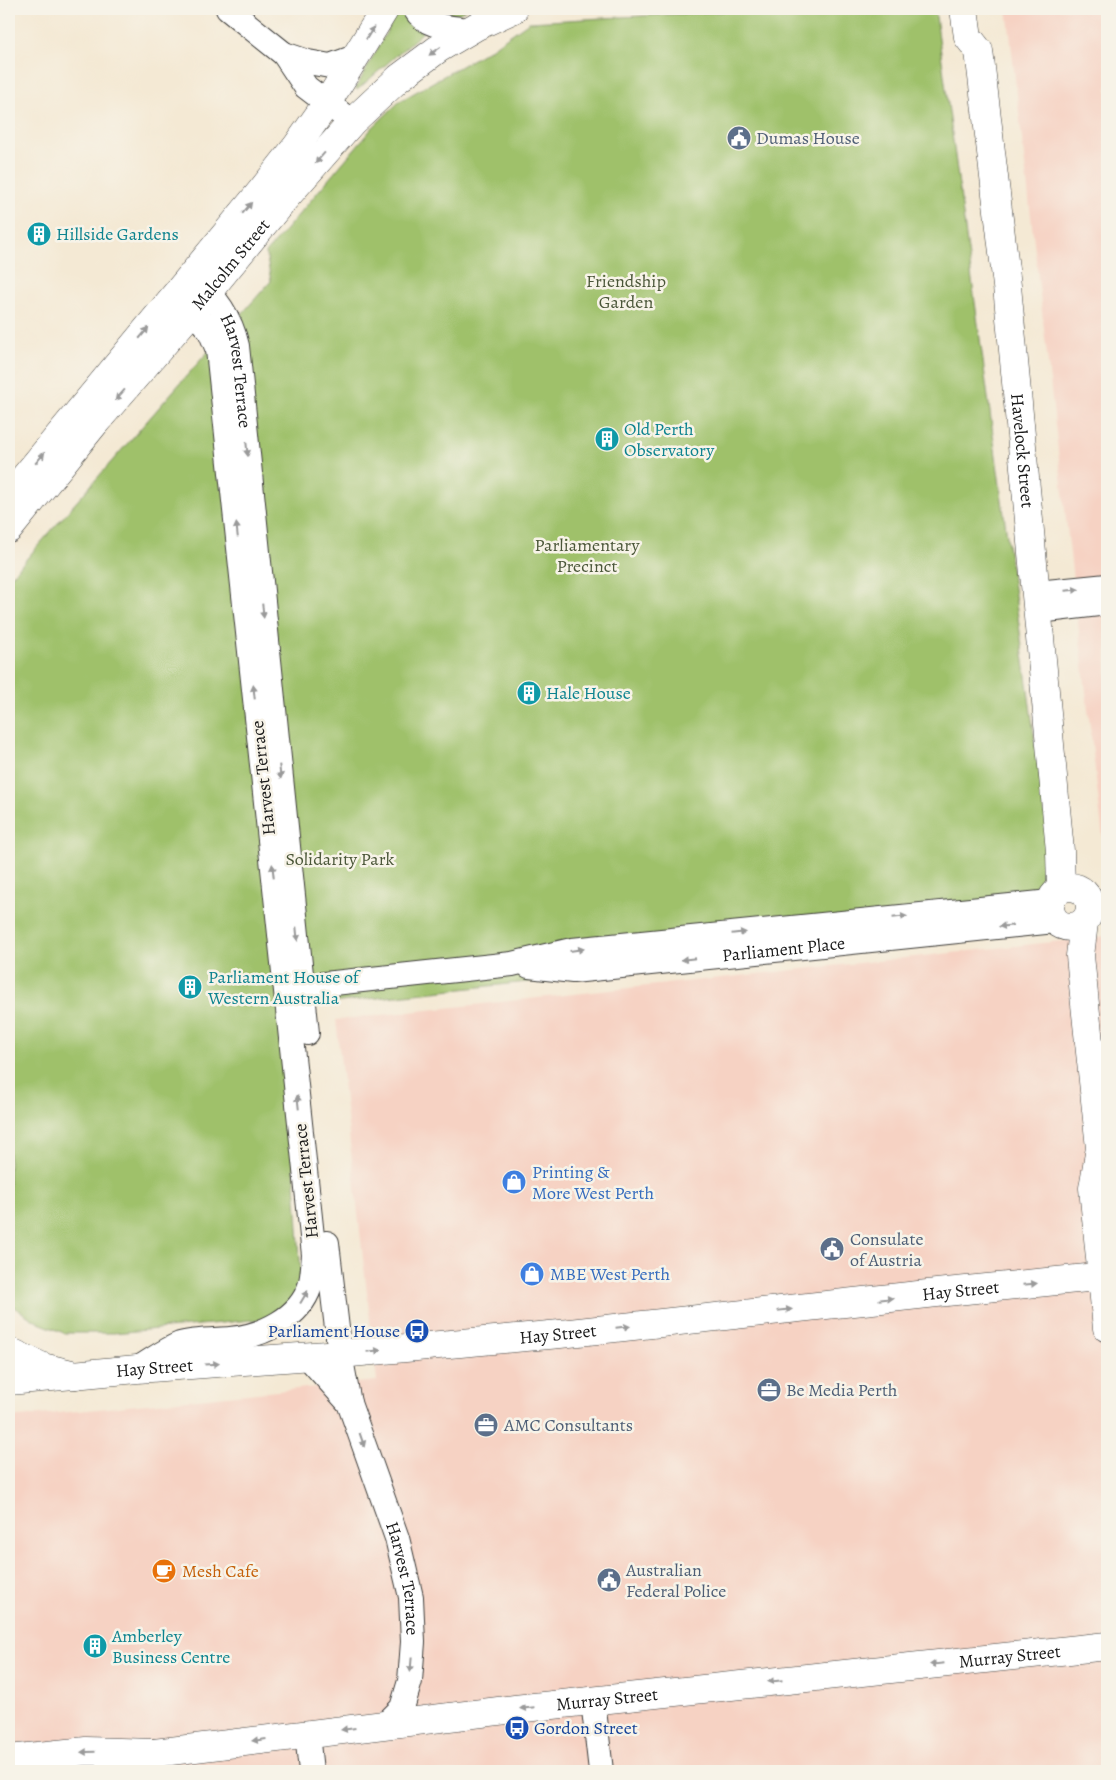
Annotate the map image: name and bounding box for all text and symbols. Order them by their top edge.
one-way arrow [366,26,375,39]
one-way arrow [429,46,442,57]
public building icon: Dumas House [726,125,752,151]
place label: Dumas House [756,126,860,150]
one-way arrow [314,152,325,165]
one-way arrow [242,202,253,215]
street label: Malcolm Street [186,214,275,315]
building icon: Hillside Gardens [26,221,52,247]
place label: Hillside Gardens [56,222,179,246]
park label: Friendship Garden [586,269,666,314]
street label: Harvest Terrace [215,309,257,429]
one-way arrow [138,327,149,340]
one-way arrow [114,388,125,401]
street label: Havelock Street [1005,392,1040,509]
place label: Old Perth Observatory [624,417,715,462]
building icon: Old Perth Observatory [594,426,620,452]
one-way arrow [243,441,251,457]
one-way arrow [34,452,45,464]
one-way arrow [233,522,241,538]
park label: Parliamentary Precinct [534,533,641,578]
one-way arrow [1065,585,1081,593]
one-way arrow [259,603,267,619]
building icon: Hale House [516,680,542,706]
place label: Hale House [546,681,631,705]
one-way arrow [250,684,258,700]
street label: Harvest Terrace [245,719,281,837]
one-way arrow [276,764,284,780]
park label: Solidarity Park [286,847,395,871]
one-way arrow [269,863,277,879]
one-way arrow [893,913,909,921]
one-way arrow [998,922,1014,930]
one-way arrow [293,926,301,942]
one-way arrow [731,929,747,937]
street label: Parliament Place [721,931,846,967]
one-way arrow [569,946,585,954]
one-way arrow [680,955,696,963]
place label: Parliament House of Western Australia [207,965,362,1010]
building icon: Parliament House of Western Australia [177,974,203,1000]
one-way arrow [294,1094,302,1110]
street label: Harvest Terrace [288,1122,324,1240]
place label: Printing & More West Perth [532,1160,654,1205]
shop icon: Printing & More West Perth [501,1169,527,1195]
place label: Consulate of Austria [850,1227,924,1272]
public building icon: Consulate of Austria [819,1236,845,1262]
shop icon: MBE West Perth [519,1261,545,1287]
place label: MBE West Perth [550,1262,670,1286]
street label: Hay Street [921,1275,1000,1307]
one-way arrow [1022,1280,1038,1288]
one-way arrow [299,1290,308,1303]
one-way arrow [878,1295,894,1303]
one-way arrow [777,1306,793,1314]
bus stop icon: Parliament House [404,1318,430,1344]
street label: Hay Street [518,1318,598,1350]
place label: Parliament House [268,1319,400,1343]
one-way arrow [615,1323,631,1331]
one-way arrow [366,1347,382,1355]
street label: Hay Street [115,1353,194,1383]
one-way arrow [204,1359,220,1367]
office icon: Be Media Perth [756,1377,782,1403]
place label: Be Media Perth [786,1378,898,1402]
office icon: AMC Consultants [473,1412,499,1438]
place label: AMC Consultants [503,1413,633,1437]
one-way arrow [358,1433,366,1448]
street label: Harvest Terrace [380,1518,425,1636]
cafe icon: Mesh Cafe [151,1558,177,1584]
place label: Australian Federal Police [625,1558,726,1603]
place label: Mesh Cafe [182,1559,259,1583]
public building icon: Australian Federal Police [596,1567,622,1593]
place label: Amberley Business Centre [111,1624,230,1669]
building icon: Amberley Business Centre [82,1633,108,1659]
street label: Murray Street [958,1639,1062,1674]
one-way arrow [407,1657,415,1673]
one-way arrow [929,1660,945,1668]
one-way arrow [767,1677,783,1685]
street label: Murray Street [555,1682,659,1717]
one-way arrow [518,1704,534,1712]
bus stop icon: Gordon Street [504,1715,530,1741]
place label: Gordon Street [534,1716,638,1740]
one-way arrow [340,1725,356,1733]
one-way arrow [250,1736,266,1744]
one-way arrow [80,1748,96,1756]

